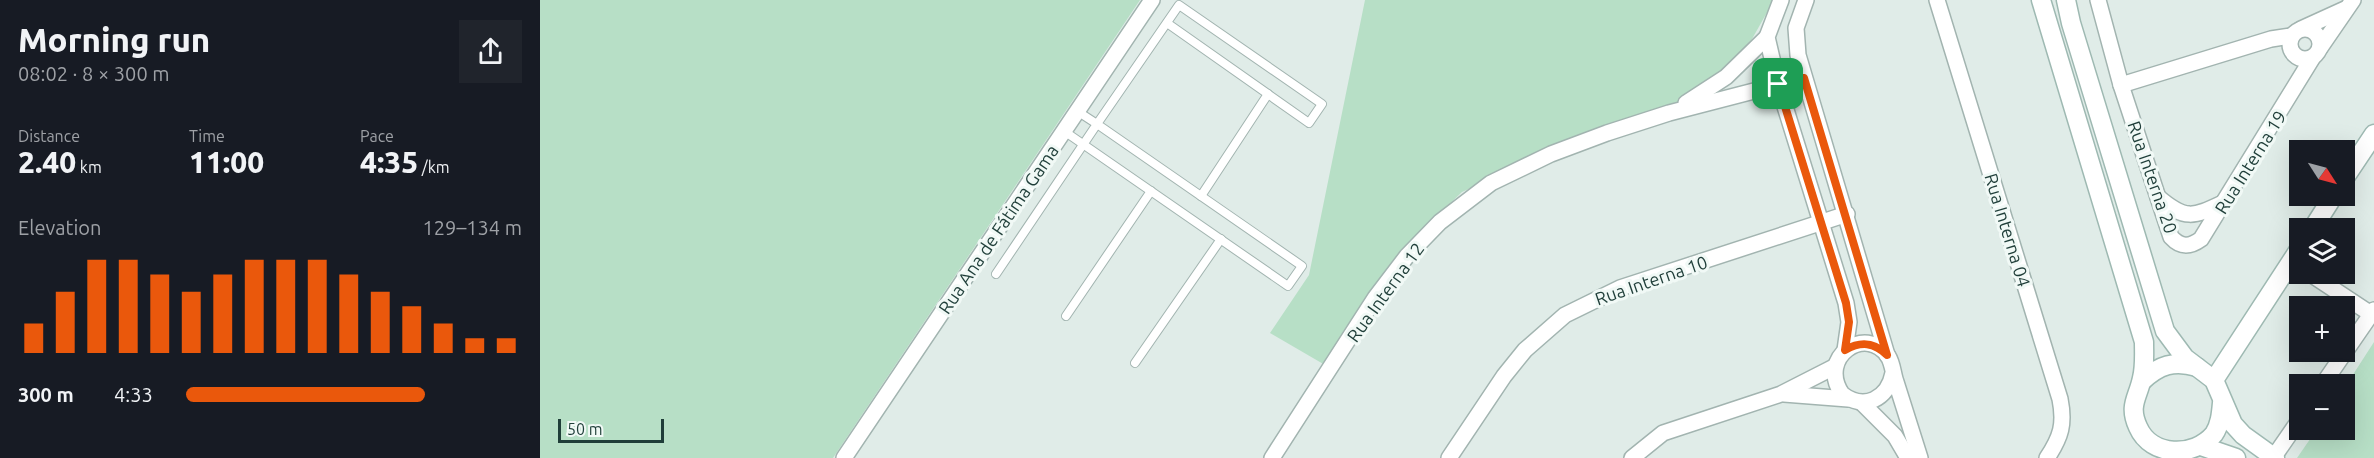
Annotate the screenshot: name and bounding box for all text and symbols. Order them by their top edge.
button: share [459,20,522,83]
text: Morning run [18,21,210,58]
pin [1752,58,1803,109]
text: 08:02 · 8 × 300 m [18,62,170,85]
icon: arrive [1761,67,1794,100]
street label: Rua Interna 19 [2210,107,2290,217]
street label: Rua Interna 20 [2124,118,2182,236]
text: Distance [18,127,80,145]
text: Time [189,127,225,145]
text: Pace [360,127,394,145]
north arrow [2289,140,2355,206]
map controls [2289,140,2355,440]
street label: Rua Ana de Fátima Gama [934,141,1062,317]
text: 2.40 [18,145,76,179]
text: 11:00 [189,145,264,179]
text: 4:35 [360,145,418,179]
text: km [76,158,102,176]
text: /km [418,158,450,176]
street label: Rua Interna 04 [1981,171,2035,289]
text: Elevation [18,216,101,239]
text: 129–134 m [423,216,522,239]
button: layers [2289,218,2355,284]
street label: Rua Interna 12 [1342,239,1428,345]
street label: Rua Interna 10 [1592,251,1710,309]
button: + [2289,296,2355,362]
button: − [2289,374,2355,440]
text: 300 m [18,383,74,406]
text: 4:33 [114,383,153,406]
scale bar [558,416,664,444]
text: 50 m [567,420,603,438]

